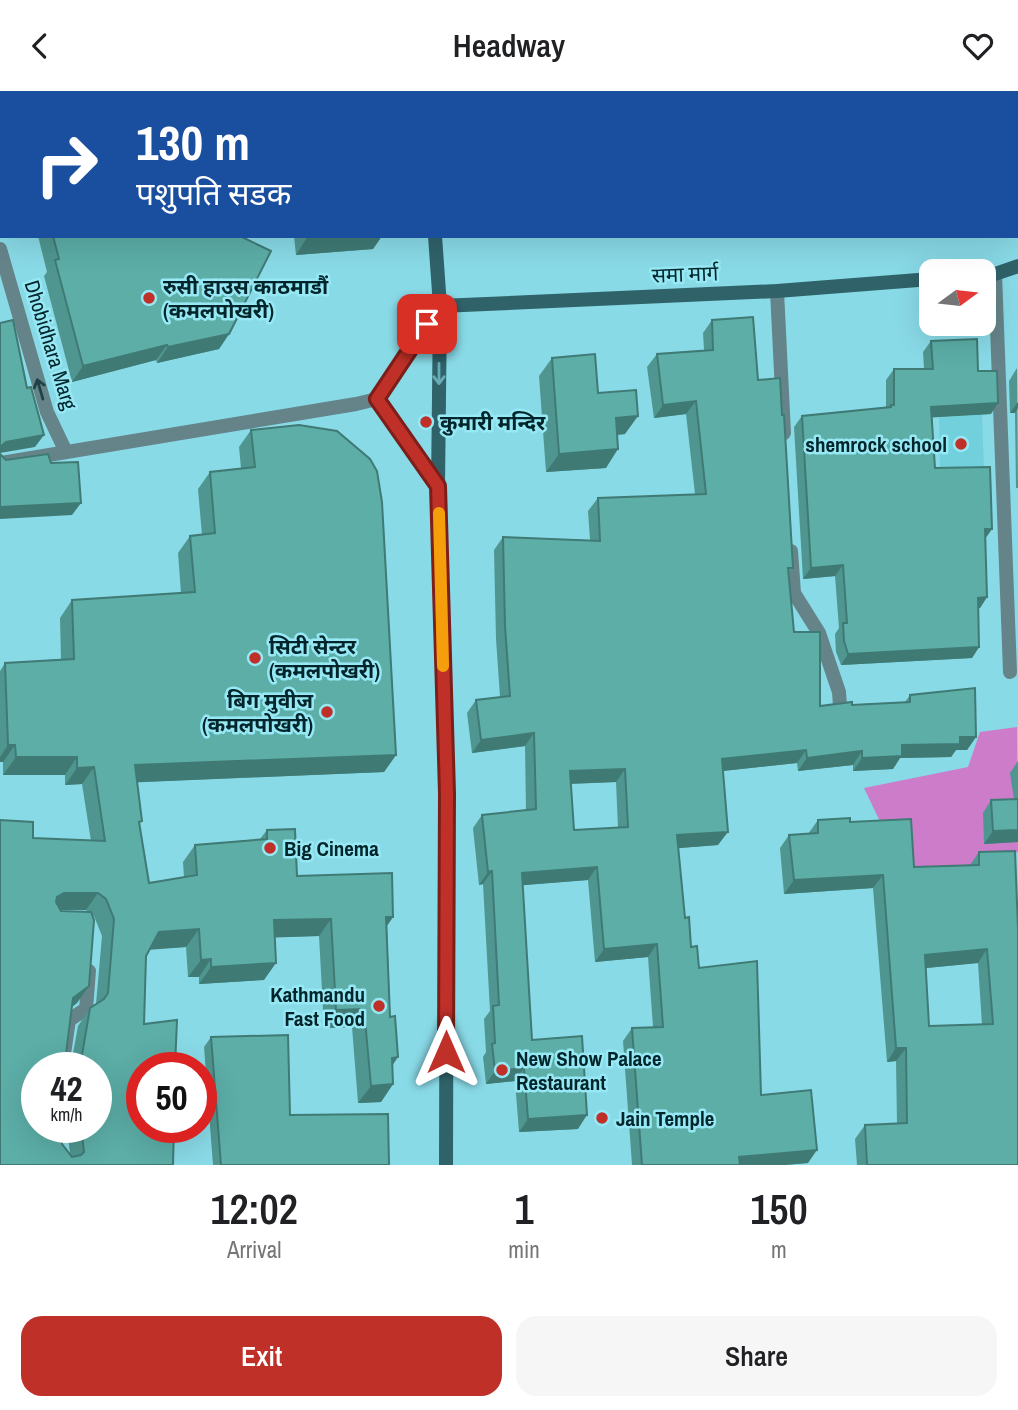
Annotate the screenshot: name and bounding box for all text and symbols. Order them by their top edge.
text: Headway [453,24,565,67]
icon: back [21,27,59,65]
icon: heart [959,27,997,65]
text: 130 m [136,109,250,175]
icon: right [21,119,112,210]
text: पशुपति सडक [136,172,291,215]
street label: समा मार्ग [651,258,720,290]
north arrow [919,259,996,336]
map controls [919,259,996,336]
place label: रुसी हाउस काठमाडौं (कमलपोखरी) [163,272,329,325]
street label: Dhobidhara Marg [18,277,85,414]
marker: रुसी हाउस काठमाडौं (कमलपोखरी) [141,290,157,306]
pin [397,294,457,354]
icon: arrive [408,305,446,343]
one-way arrow [432,362,446,385]
one-way arrow [33,378,46,400]
place label: कुमारी मन्दिर [440,408,546,437]
marker: कुमारी मन्दिर [418,414,434,430]
place label: shemrock school [805,430,947,459]
marker: shemrock school [953,436,969,452]
place label: सिटी सेन्टर (कमलपोखरी) [269,632,380,685]
marker: सिटी सेन्टर (कमलपोखरी) [247,650,263,666]
place label: बिग मुवीज (कमलपोखरी) [202,686,313,739]
marker: बिग मुवीज (कमलपोखरी) [319,704,335,720]
place label: Big Cinema [284,834,379,863]
marker: Big Cinema [262,840,278,856]
place label: Kathmandu Fast Food [270,980,365,1033]
marker: Kathmandu Fast Food [371,998,387,1014]
position arrow [409,1015,483,1089]
place label: New Show Palace Restaurant [516,1044,662,1097]
speed limit sign: 50 [126,1052,217,1143]
marker: New Show Palace Restaurant [494,1062,510,1078]
text: 42 [51,1065,82,1112]
text: km/h [51,1102,83,1127]
place label: Jain Temple [616,1104,714,1133]
marker: Jain Temple [594,1110,610,1126]
text: 12:02 [210,1181,298,1237]
text: 1 [514,1181,534,1237]
text: 150 [750,1181,808,1237]
text: Arrival [227,1234,281,1265]
text: min [508,1234,540,1265]
text: m [771,1234,787,1265]
button: Exit [21,1316,502,1396]
button: Share [516,1316,997,1396]

